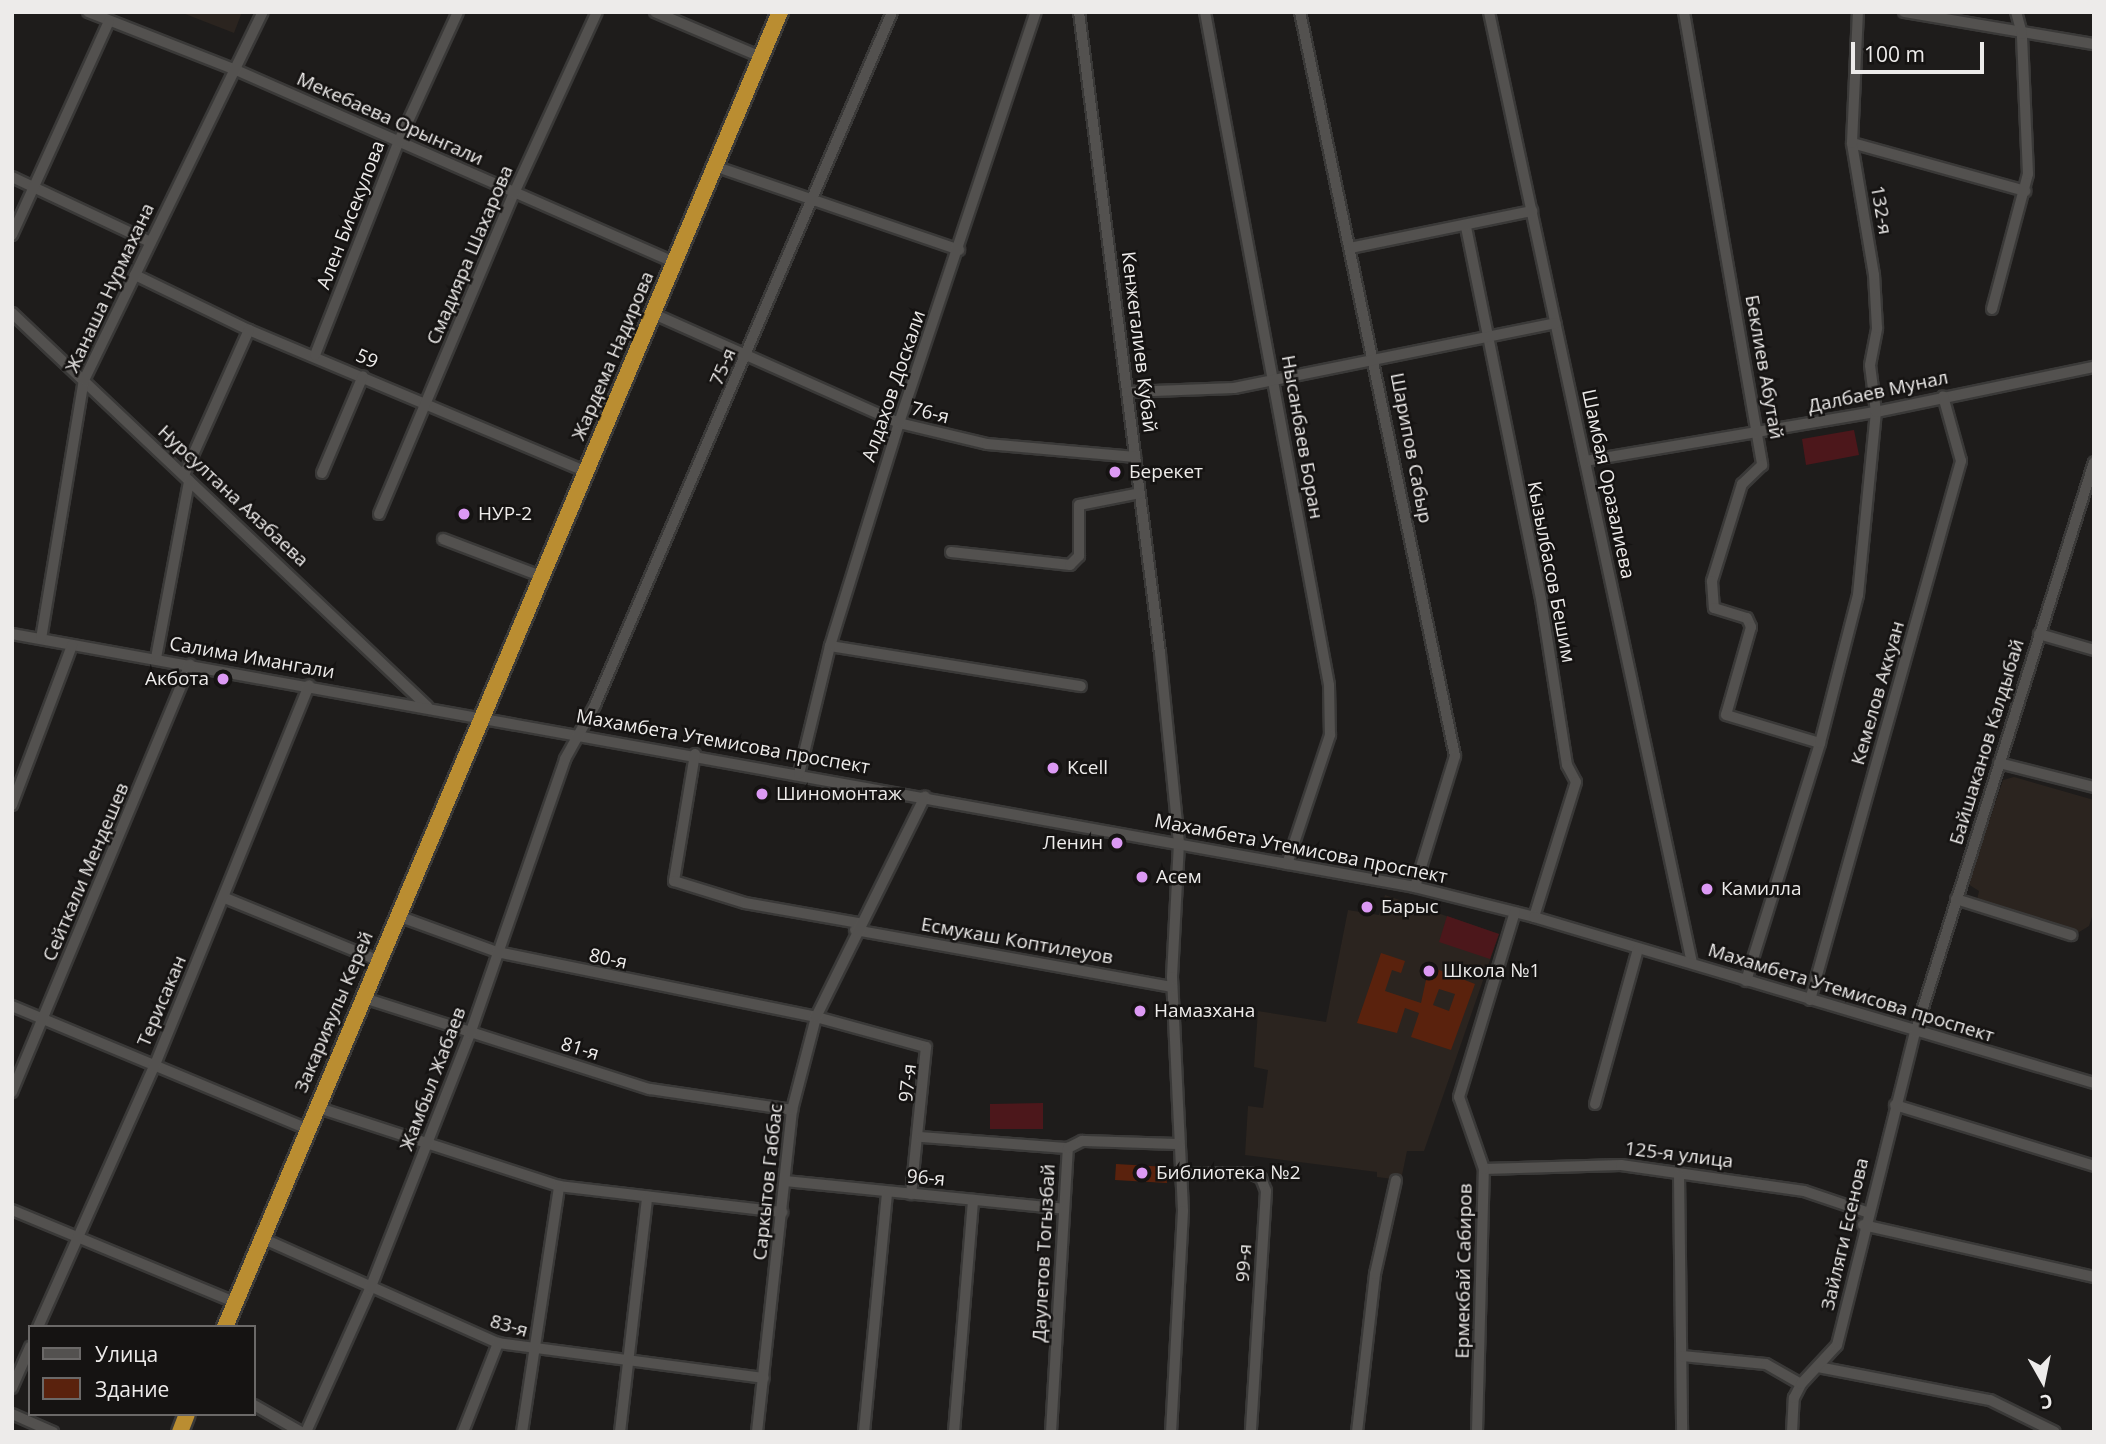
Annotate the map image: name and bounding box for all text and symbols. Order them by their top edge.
scale bar [1854,28,1987,72]
text: 100 m [1864,40,1925,68]
street label: Мекебаева Орынгали [293,68,487,170]
street label: Ален Бисекулова [312,138,390,292]
street label: Смадияра Шахарова [422,162,518,348]
street label: 132-я [1865,184,1897,236]
street label: Жанаша Нурмахана [61,200,159,376]
street label: Кенжегалиев Кубай [1117,250,1161,434]
street label: Жардема Надирова [567,268,659,444]
street label: Беклиев Абутай [1740,293,1788,441]
street label: Алдахов Доскали [857,307,931,465]
street label: 59 [353,344,381,374]
street label: 75-я [705,345,741,389]
street label: Нысанбаев Боран [1276,353,1328,521]
street label: Далбаев Мунал [1806,366,1950,418]
street label: Шарипов Сабыр [1385,371,1437,525]
street label: Шамбая Оразалиева [1577,387,1639,581]
street label: 76-я [909,397,951,429]
street label: Нурсултана Аязбаева [153,420,313,572]
place label: Берекет [1129,461,1203,483]
marker: Берекет [1107,464,1123,480]
street label: Кызылбасов Бешим [1522,479,1580,665]
place label: НУР-2 [478,503,532,525]
marker: НУР-2 [456,506,472,522]
street label: Кемелов Аккуан [1847,618,1909,768]
street label: Салима Имангали [168,632,336,684]
street label: Байшаканов Калдыбай [1945,636,2029,848]
place label: Акбота [145,668,209,690]
marker: Акбота [215,671,231,687]
street label: Махамбета Утемисова проспект [574,705,872,779]
place label: Kcell [1067,757,1108,779]
marker: Kcell [1045,760,1061,776]
street label: Сейткали Мендешев [38,779,134,965]
place label: Шиномонтаж [776,783,902,805]
marker: Шиномонтаж [754,786,770,802]
street label: Махамбета Утемисова проспект [1153,809,1449,889]
place label: Ленин [1043,832,1103,854]
marker: Ленин [1109,835,1125,851]
place label: Асем [1156,866,1202,888]
marker: Асем [1134,869,1150,885]
place label: Камилла [1721,878,1801,900]
marker: Камилла [1699,881,1715,897]
place label: Барыс [1381,896,1439,918]
marker: Барыс [1359,899,1375,915]
street label: Есмукаш Коптилеуов [919,913,1115,969]
street label: Закарияулы Керей [290,928,378,1096]
street label: Махамбета Утемисова проспект [1705,939,1997,1047]
street label: 80-я [587,944,629,974]
street label: Терисакан [133,952,191,1050]
place label: Школа №1 [1443,960,1540,982]
marker: Школа №1 [1421,963,1437,979]
place label: Намазхана [1154,1000,1255,1022]
marker: Намазхана [1132,1003,1148,1019]
street label: Жамбыл Жабаев [395,1004,471,1154]
street label: 81-я [558,1032,602,1066]
street label: 97-я [895,1063,921,1103]
street label: Саркытов Габбас [748,1103,788,1261]
street label: 125-я улица [1623,1137,1735,1173]
street label: Зайляги Есенова [1816,1156,1874,1312]
place label: Библиотека №2 [1156,1162,1301,1184]
street label: Даулетов Тогызбай [1028,1163,1060,1343]
street label: 96-я [906,1165,946,1191]
marker: Библиотека №2 [1134,1165,1150,1181]
street label: Ермекбай Сабиров [1451,1183,1477,1359]
street label: 99-я [1231,1243,1257,1283]
street label: 83-я [487,1310,531,1342]
legend [28,1325,256,1416]
text: Улица [95,1340,158,1368]
north arrow [2008,1346,2078,1416]
text: Здание [95,1375,169,1403]
text: С [2038,1388,2054,1416]

